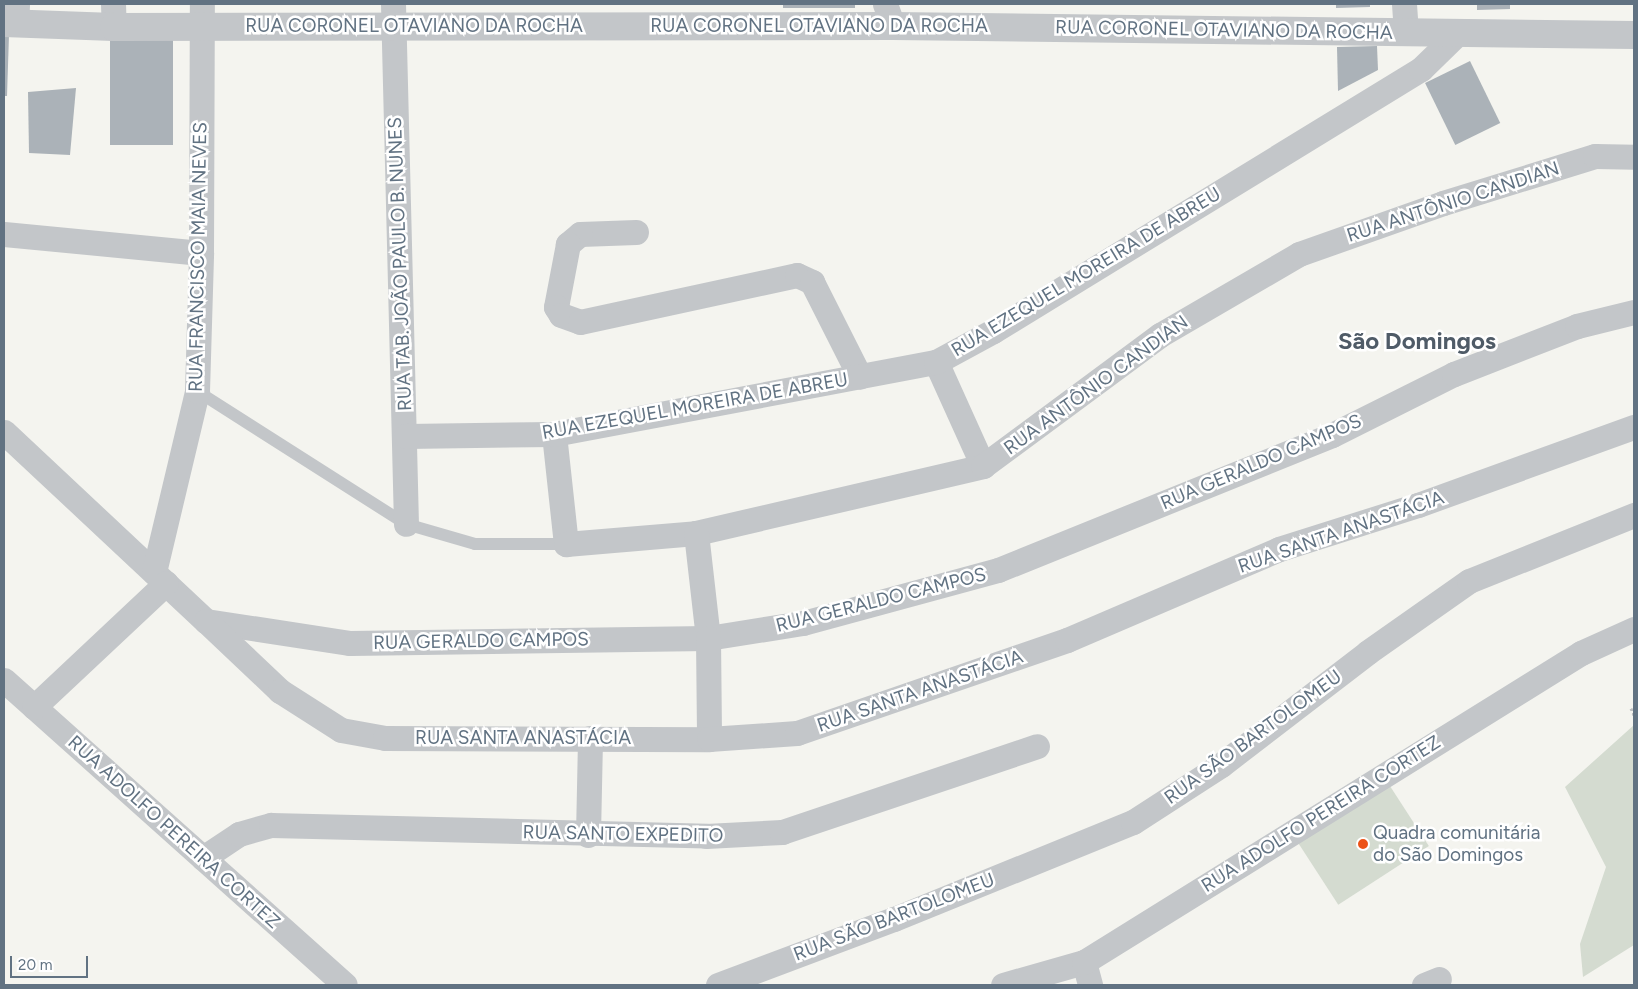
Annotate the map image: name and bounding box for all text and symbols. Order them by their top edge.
street label: RUA CORONEL OTAVIANO DA ROCHA [245,15,583,37]
street label: RUA CORONEL OTAVIANO DA ROCHA [650,15,988,37]
street label: RUA CORONEL OTAVIANO DA ROCHA [1055,16,1393,44]
street label: RUA TAB. JOÃO PAULO B. NUNES [383,117,417,411]
street label: RUA FRANCISCO MAIA NEVES [184,122,212,392]
street label: RUA ANTÔNIO CANDIAN [1344,157,1562,247]
street label: RUA EZEQUEL MOREIRA DE ABREU [947,182,1225,362]
street label: RUA ANTÔNIO CANDIAN [999,311,1193,459]
district label: São Domingos [1338,327,1496,355]
street label: RUA EZEQUEL MOREIRA DE ABREU [540,368,850,444]
street label: RUA GERALDO CAMPOS [1157,409,1365,515]
street label: RUA SANTA ANASTÁCIA [1235,486,1447,578]
street label: RUA GERALDO CAMPOS [774,563,988,637]
street label: RUA GERALDO CAMPOS [373,628,589,654]
street label: RUA SANTA ANASTÁCIA [814,645,1026,737]
street label: RUA SÃO BARTOLOMEU [1160,665,1346,809]
street label: RUA SANTA ANASTÁCIA [415,727,631,749]
street label: RUA ADOLFO PEREIRA CORTEZ [63,731,285,933]
street label: RUA ADOLFO PEREIRA CORTEZ [1197,731,1445,897]
street label: RUA SANTO EXPEDITO [522,821,724,847]
place label: Quadra comunitária do São Domingos [1373,822,1540,866]
marker: Quadra comunitária do São Domingos [1357,838,1369,850]
street label: RUA SÃO BARTOLOMEU [790,868,998,966]
scale bar [12,946,90,978]
text: 20 m [18,956,52,974]

